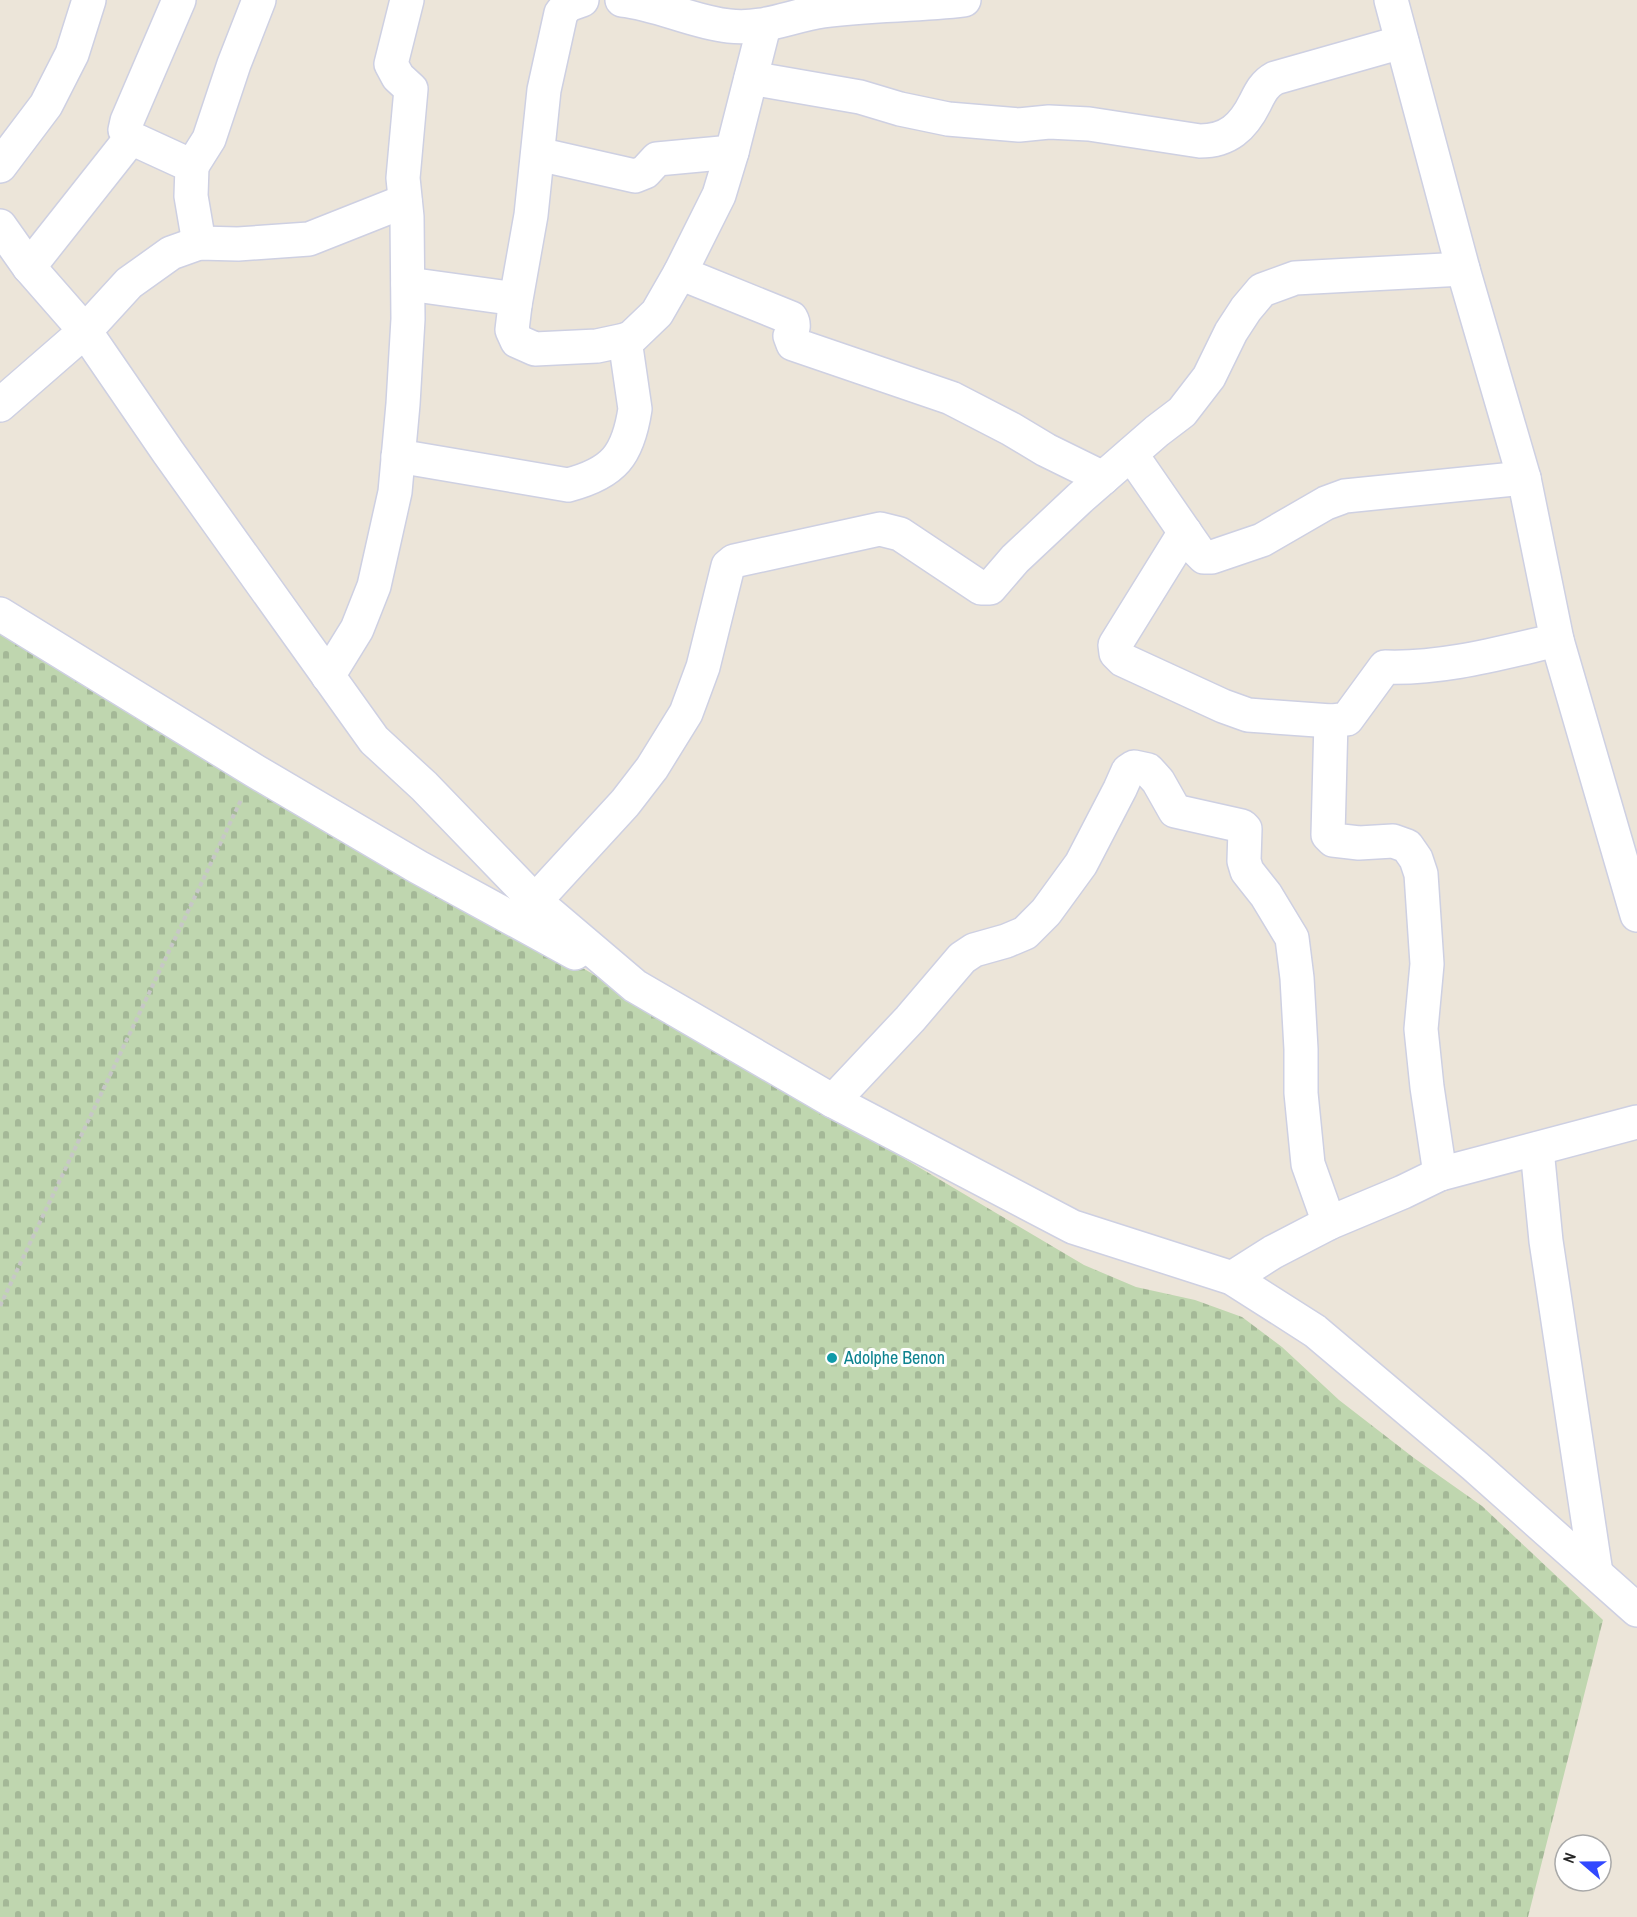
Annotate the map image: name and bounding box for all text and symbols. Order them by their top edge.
place label: Adolphe Benon [843,1345,945,1370]
marker: Adolphe Benon [825,1351,839,1365]
north arrow [1553,1833,1613,1893]
text: N [1557,1850,1581,1866]

